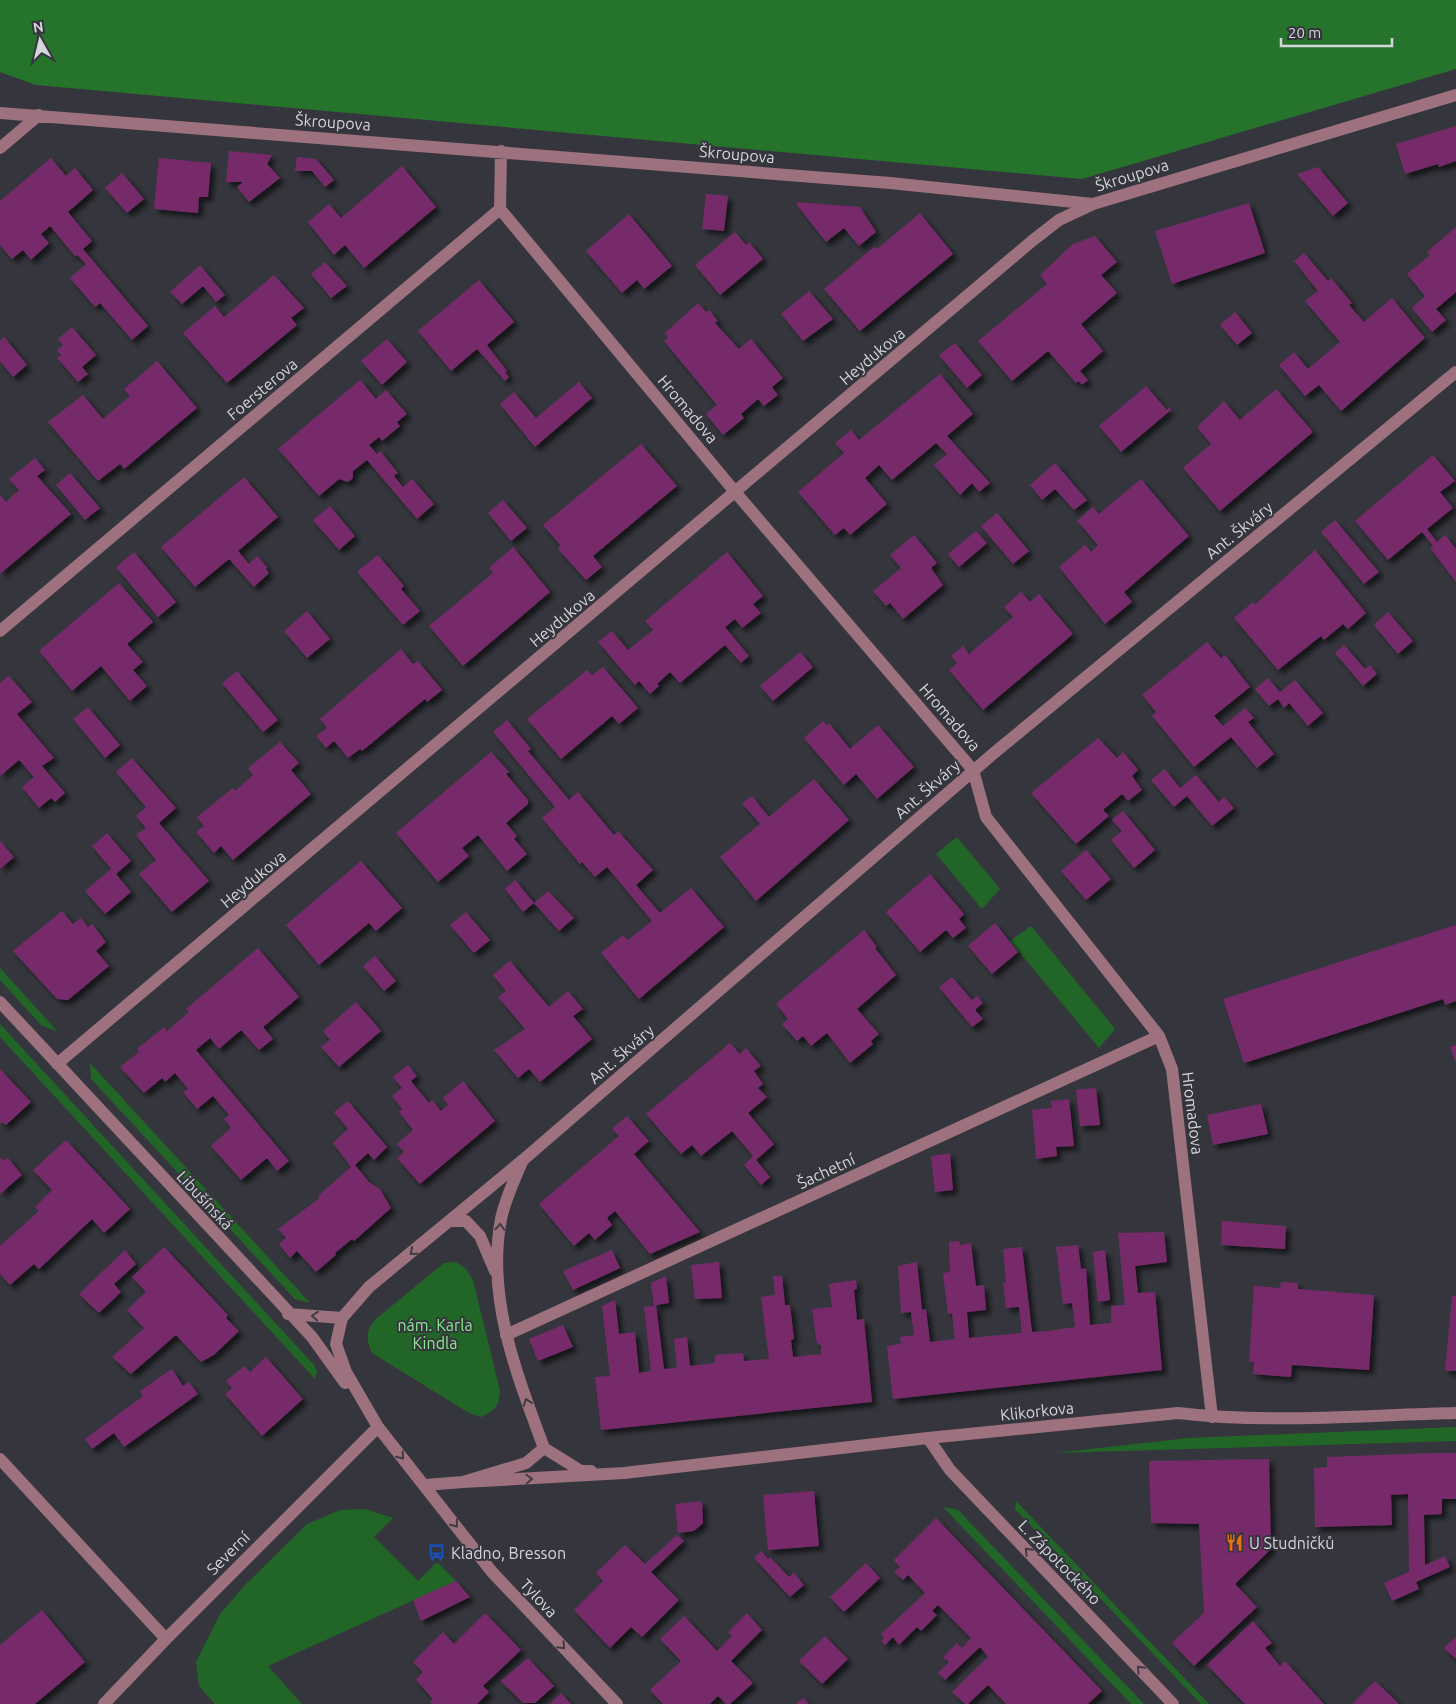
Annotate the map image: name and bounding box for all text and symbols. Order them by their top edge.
north arrow [15,15,65,65]
scale bar [1281,15,1392,47]
text: N [32,18,44,36]
text: 20 m [1288,24,1321,41]
street label: Škroupova [295,109,371,134]
street label: Škroupova [699,141,776,166]
street label: Škroupova [1093,154,1171,195]
street label: Heydukova [836,324,908,388]
street label: Foersterova [223,354,301,424]
street label: Hromadova [654,371,722,447]
street label: Ant. Škváry [1202,497,1276,562]
street label: Heydukova [526,586,598,650]
street label: Hromadova [916,680,984,754]
street label: Ant. Škváry [890,755,963,822]
street label: Heydukova [217,847,289,911]
street label: Ant. Škváry [584,1020,657,1087]
street label: Hromadova [1179,1071,1207,1155]
street label: Šachetní [794,1149,859,1192]
street label: Libušínská [173,1167,237,1233]
one-way arrow [495,1223,506,1231]
one-way arrow [410,1246,419,1254]
one-way arrow [311,1311,319,1322]
park label: nám. Karla Kindla [397,1316,473,1352]
one-way arrow [523,1398,533,1407]
street label: Klikorkova [999,1398,1075,1424]
one-way arrow [396,1450,404,1459]
one-way arrow [526,1473,534,1484]
street label: L. Zápotockého [1015,1516,1105,1608]
one-way arrow [449,1518,457,1527]
street label: Severní [203,1527,254,1578]
restaurant icon: U Studničků [1225,1533,1245,1553]
place label: U Studničků [1249,1534,1334,1552]
bus stop icon: Kladno, Bresson [427,1543,447,1563]
place label: Kladno, Bresson [451,1544,566,1562]
one-way arrow [1025,1548,1034,1557]
street label: Tylova [517,1575,561,1621]
one-way arrow [556,1640,565,1649]
one-way arrow [1137,1665,1146,1674]

